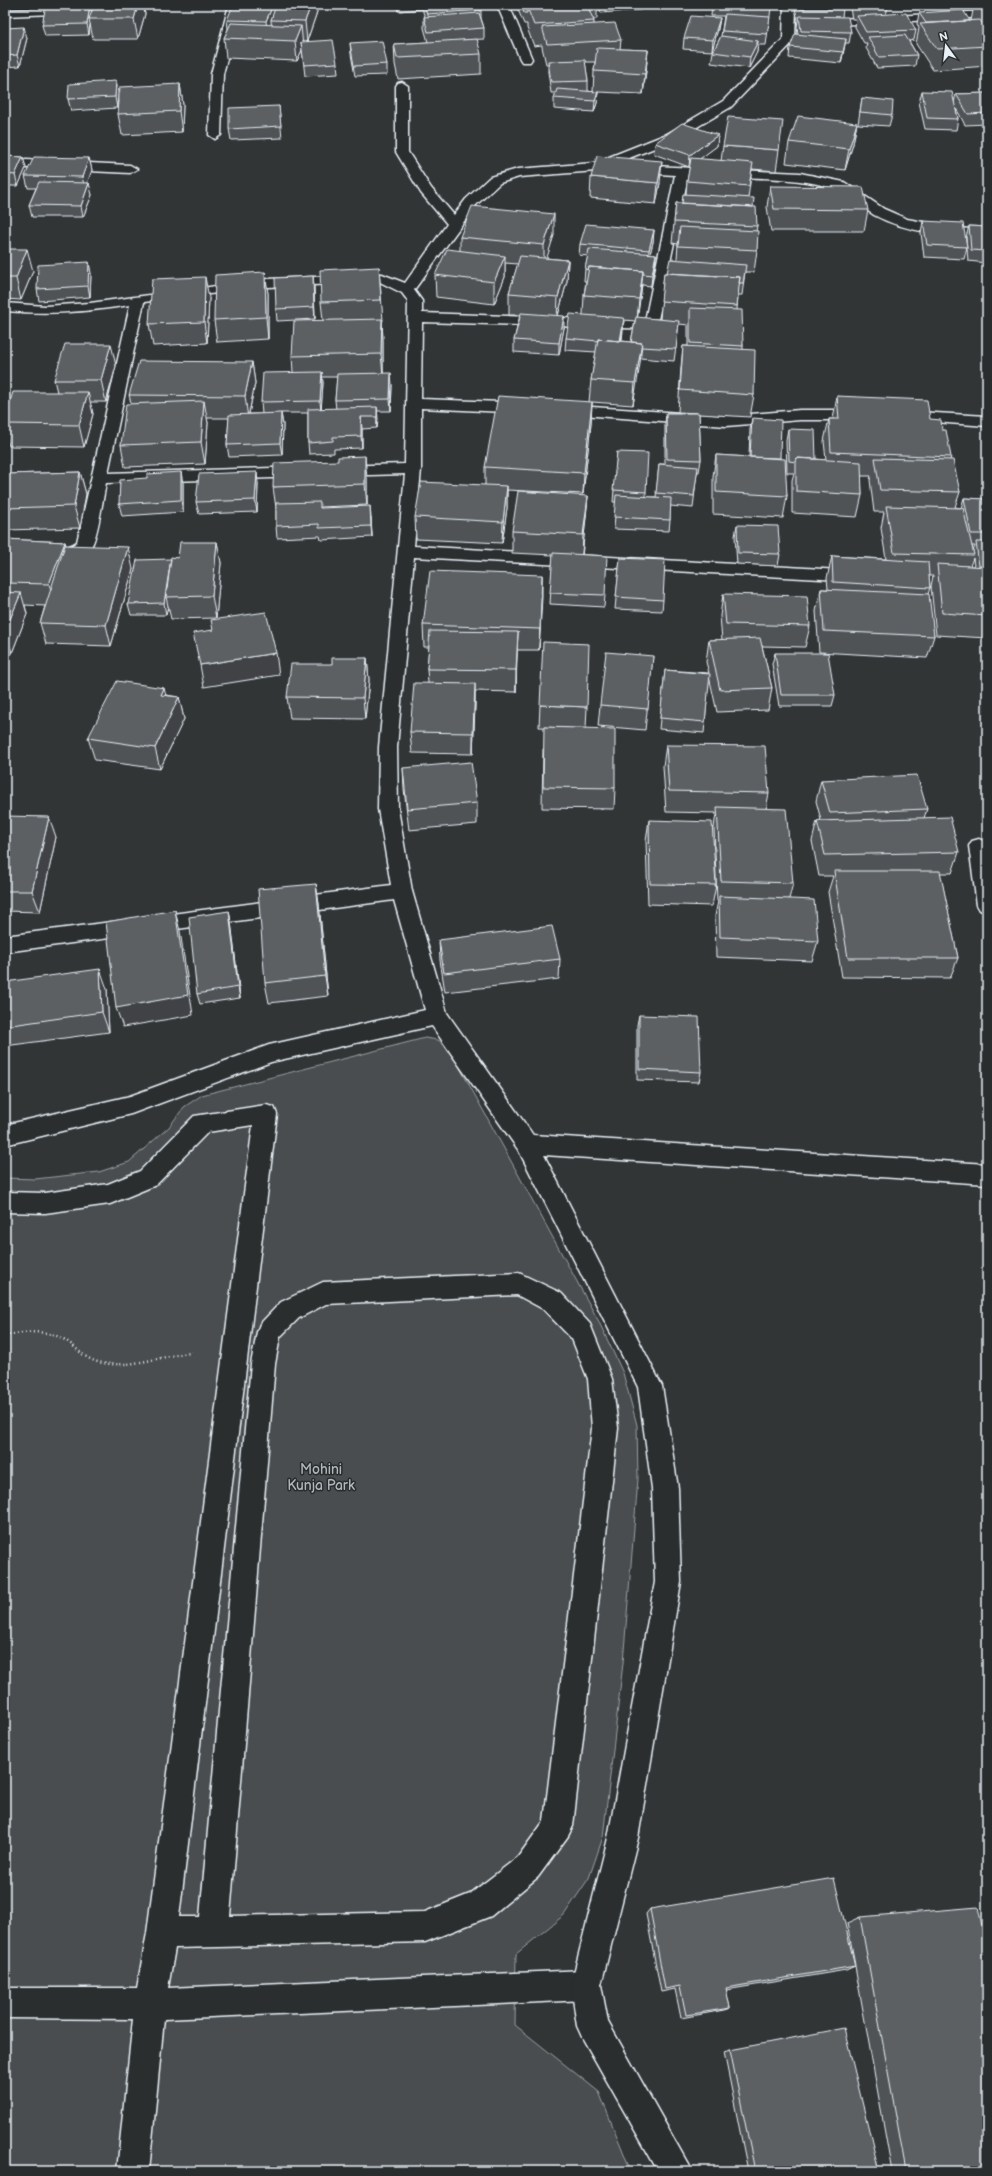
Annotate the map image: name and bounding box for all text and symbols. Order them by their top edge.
north arrow [926,26,966,66]
text: N [938,29,949,44]
park label: Mohini Kunja Park [287,1461,355,1494]

